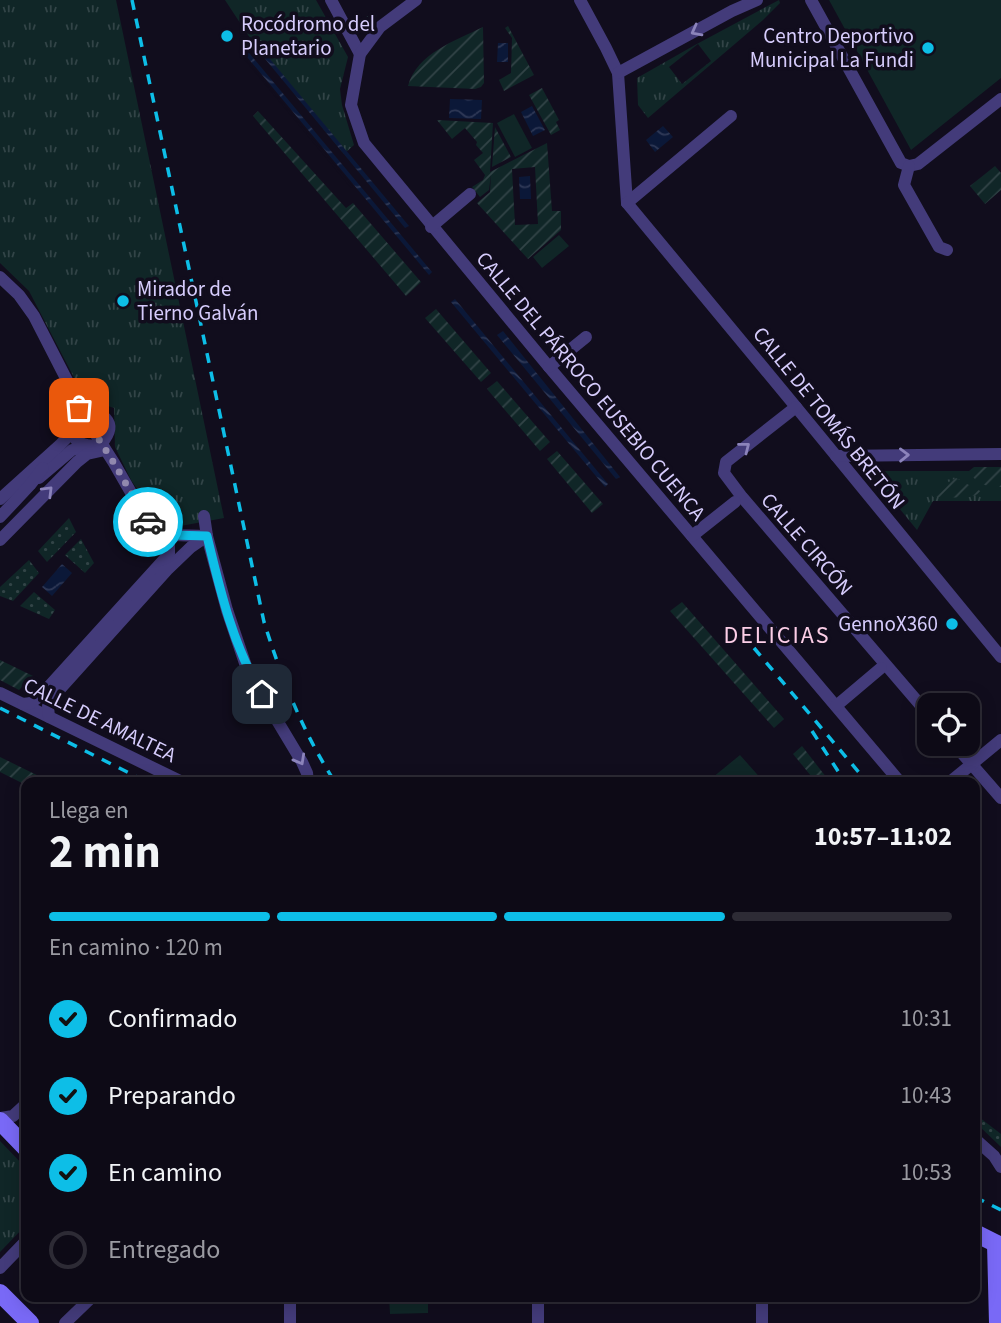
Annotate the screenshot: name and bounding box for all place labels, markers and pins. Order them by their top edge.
place label: Rocódromo del Planetario [241,9,375,63]
place label: Centro Deportivo Municipal La Fundi [750,21,914,75]
marker: Rocódromo del Planetario [219,28,235,44]
marker: Centro Deportivo Municipal La Fundi [920,40,936,56]
place label: Mirador de Tierno Galván [137,274,259,328]
marker: Mirador de Tierno Galván [115,293,131,309]
pin [49,378,109,438]
place label: GennoX360 [838,609,938,639]
marker: GennoX360 [944,616,960,632]
pin [232,664,292,724]

